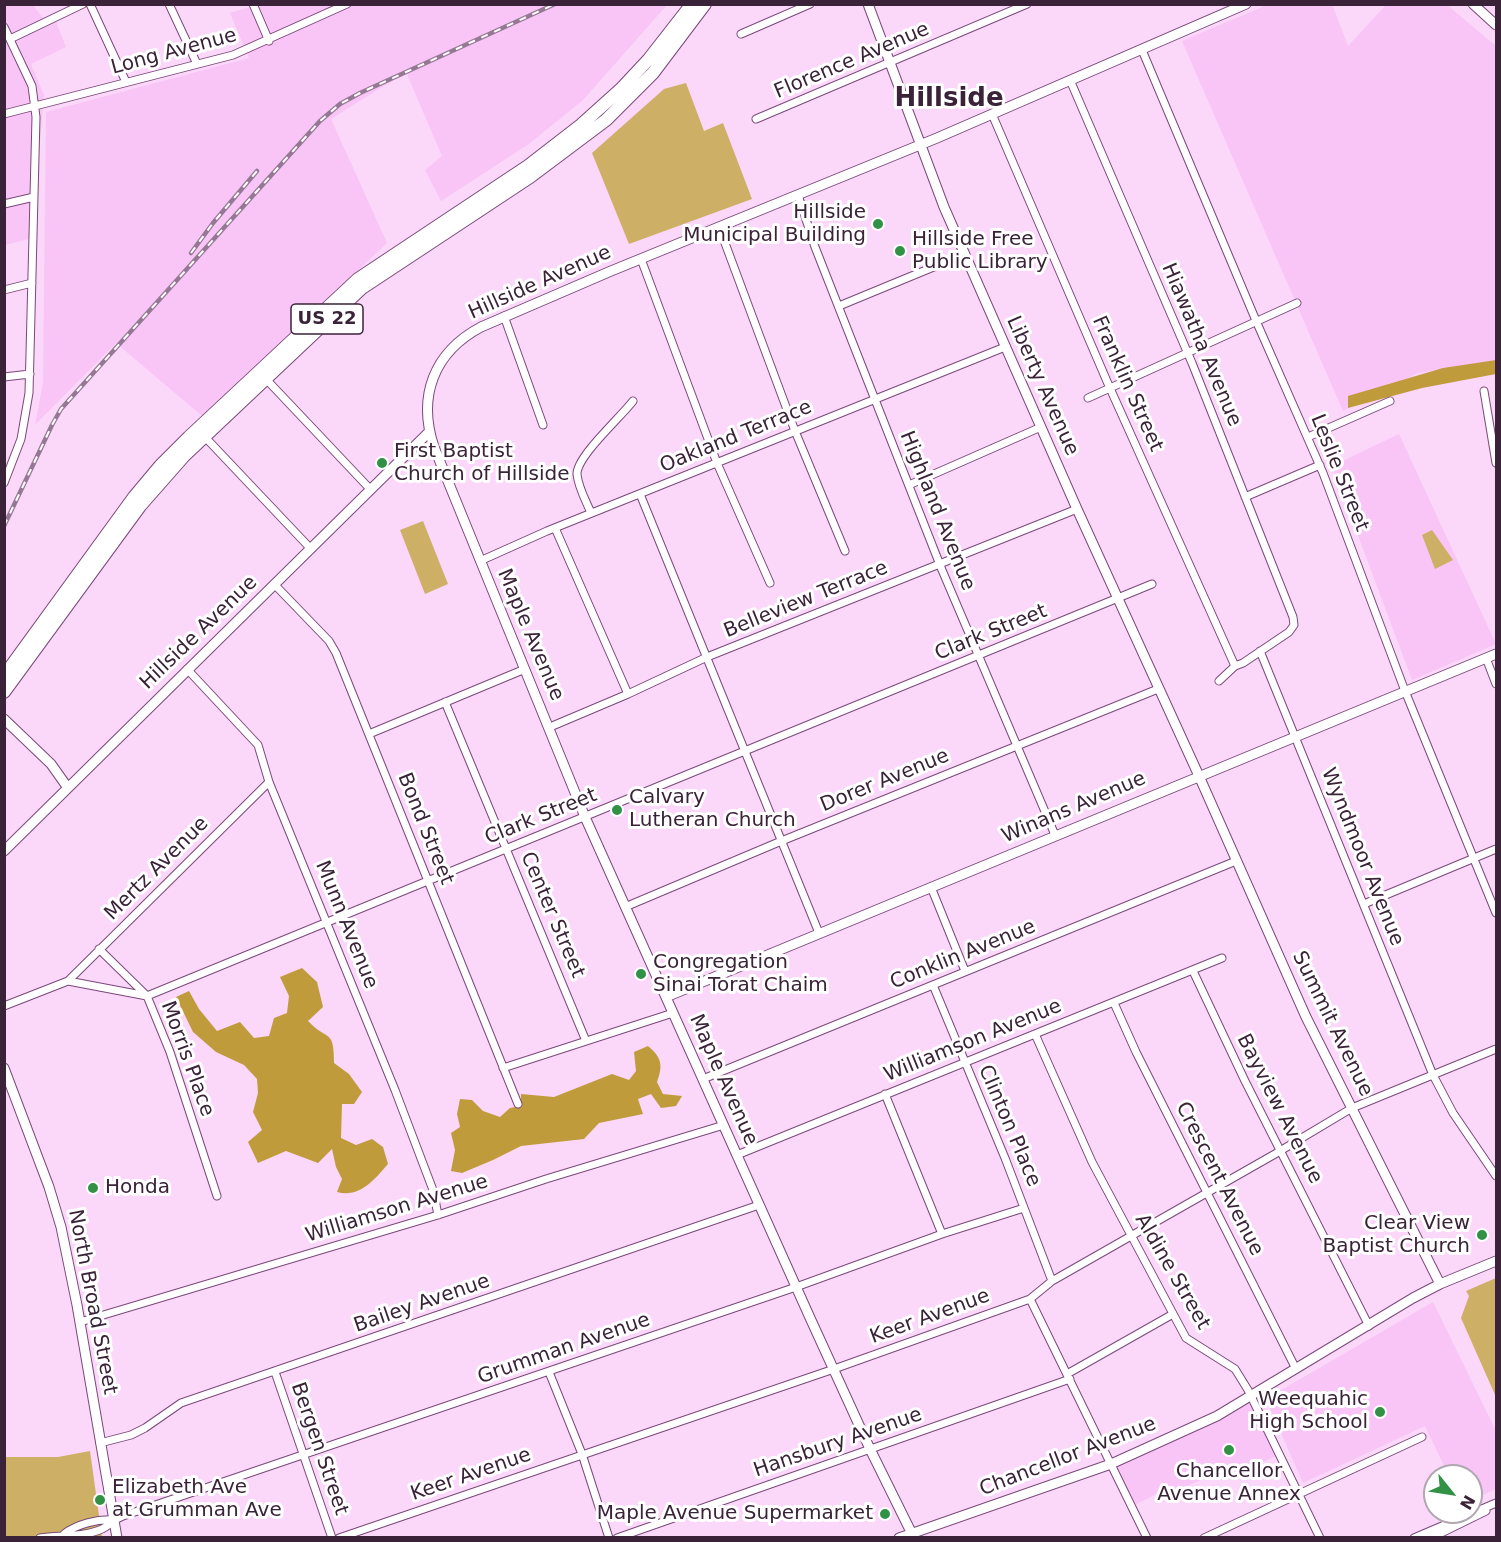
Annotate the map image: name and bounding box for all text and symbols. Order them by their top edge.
street label: Florence Avenue [771,18,933,104]
street label: Long Avenue [109,24,239,80]
district label: Hillside [894,83,1004,115]
place label: Hillside Municipal Building [683,201,866,248]
marker: Hillside Municipal Building [871,217,885,231]
place label: Hillside Free Public Library [912,228,1047,275]
street label: Hillside Avenue [465,241,615,325]
marker: Hillside Free Public Library [893,244,907,258]
street label: Hiawatha Avenue [1156,260,1246,430]
road number: US 22 [291,304,363,334]
street label: Liberty Avenue [1000,312,1084,460]
street label: Franklin Street [1086,313,1168,455]
street label: Oakland Terrace [656,396,816,478]
street label: Leslie Street [1305,411,1373,535]
street label: Highland Avenue [894,428,980,594]
place label: First Baptist Church of Hillside [394,440,569,487]
marker: First Baptist Church of Hillside [375,456,389,470]
street label: Belleview Terrace [721,556,891,644]
street label: Maple Avenue [491,566,569,704]
street label: Hillside Avenue [136,571,262,695]
street label: Clark Street [931,600,1051,666]
street label: Dorer Avenue [817,744,953,818]
street label: Wyndmoor Avenue [1315,765,1409,949]
street label: Winans Avenue [999,767,1149,849]
street label: Bond Street [392,770,458,888]
street label: Clark Street [481,784,601,850]
place label: Calvary Lutheran Church [629,786,796,833]
marker: Calvary Lutheran Church [610,803,624,817]
street label: Mertz Avenue [100,812,214,926]
street label: Center Street [515,848,589,982]
street label: Munn Avenue [309,857,383,993]
street label: Conklin Avenue [887,915,1039,995]
street label: Summit Avenue [1286,948,1378,1100]
place label: Congregation Sinai Torat Chaim [653,951,828,998]
marker: Congregation Sinai Torat Chaim [634,967,648,981]
street label: Williamson Avenue [881,994,1065,1088]
street label: Morris Place [155,998,219,1120]
street label: Maple Avenue [683,1011,763,1149]
street label: Bayview Avenue [1231,1030,1327,1188]
street label: Clinton Place [973,1061,1045,1191]
street label: Crescent Avenue [1170,1098,1268,1260]
street label: Williamson Avenue [303,1170,491,1248]
place label: Honda [105,1176,170,1200]
marker: Honda [86,1181,100,1195]
street label: North Broad Street [62,1207,122,1397]
street label: Aldine Street [1129,1210,1215,1334]
place label: Clear View Baptist Church [1323,1212,1470,1259]
marker: Clear View Baptist Church [1475,1228,1489,1242]
street label: Bailey Avenue [351,1270,493,1338]
street label: Keer Avenue [867,1284,993,1350]
street label: Grumman Avenue [475,1308,653,1390]
street label: Bergen Street [285,1380,353,1518]
place label: Weequahic High School [1249,1388,1368,1435]
street label: Hansbury Avenue [751,1403,925,1483]
marker: Weequahic High School [1373,1405,1387,1419]
street label: Chancellor Avenue [976,1412,1160,1502]
street label: Keer Avenue [408,1443,534,1507]
marker: Chancellor Avenue Annex [1222,1443,1236,1457]
place label: Chancellor Avenue Annex [1157,1460,1301,1507]
north arrow [1423,1464,1483,1524]
place label: Elizabeth Ave at Grumman Ave [112,1476,282,1523]
text: N [1456,1492,1479,1513]
marker: Elizabeth Ave at Grumman Ave [93,1493,107,1507]
place label: Maple Avenue Supermarket [597,1502,873,1526]
marker: Maple Avenue Supermarket [878,1507,892,1521]

